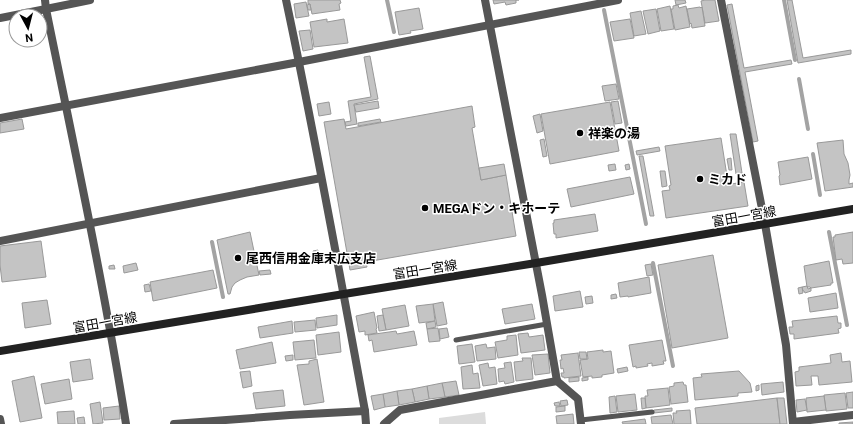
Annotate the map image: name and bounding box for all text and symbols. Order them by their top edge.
north arrow [8,8,48,48]
text: N [24,31,34,44]
place label: 祥楽の湯 [588,126,640,141]
marker: 祥楽の湯 [575,128,585,138]
place label: ミカド [708,172,747,187]
marker: ミカド [695,174,705,184]
place label: MEGAドン・キホーテ [433,201,560,216]
marker: MEGAドン・キホーテ [420,203,430,213]
street label: 富田一宮線 [711,203,777,230]
place label: 尾西信用金庫末広支店 [246,251,376,266]
marker: 尾西信用金庫末広支店 [233,253,243,263]
street label: 富田一宮線 [392,257,458,282]
street label: 富田一宮線 [72,309,138,336]

